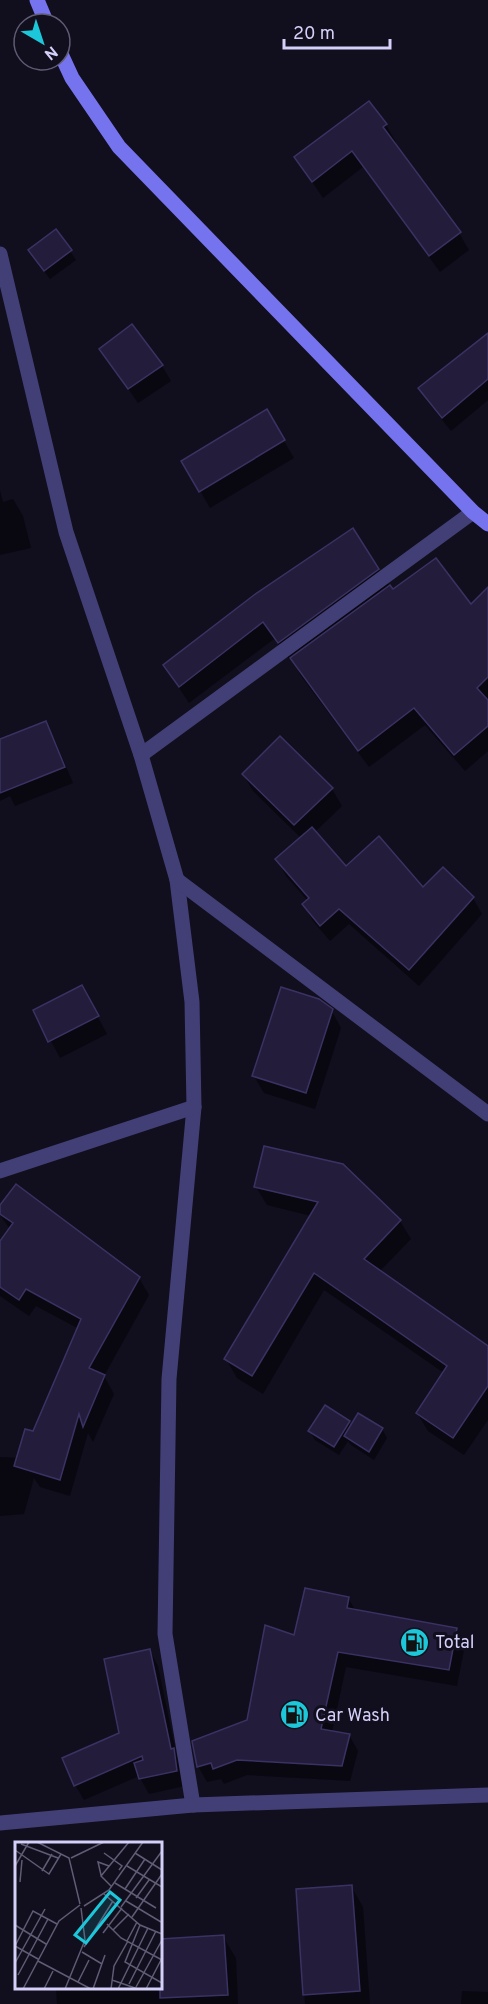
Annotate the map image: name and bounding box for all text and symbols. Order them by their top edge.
north arrow [12,12,72,72]
scale bar [284,12,390,50]
text: 20 m [293,23,335,46]
text: N [39,41,61,63]
fuel station icon: Total [398,1626,430,1658]
place label: Total [435,1632,475,1655]
fuel station icon: Car Wash [278,1699,310,1731]
place label: Car Wash [315,1705,390,1728]
inset map [15,1842,162,1989]

